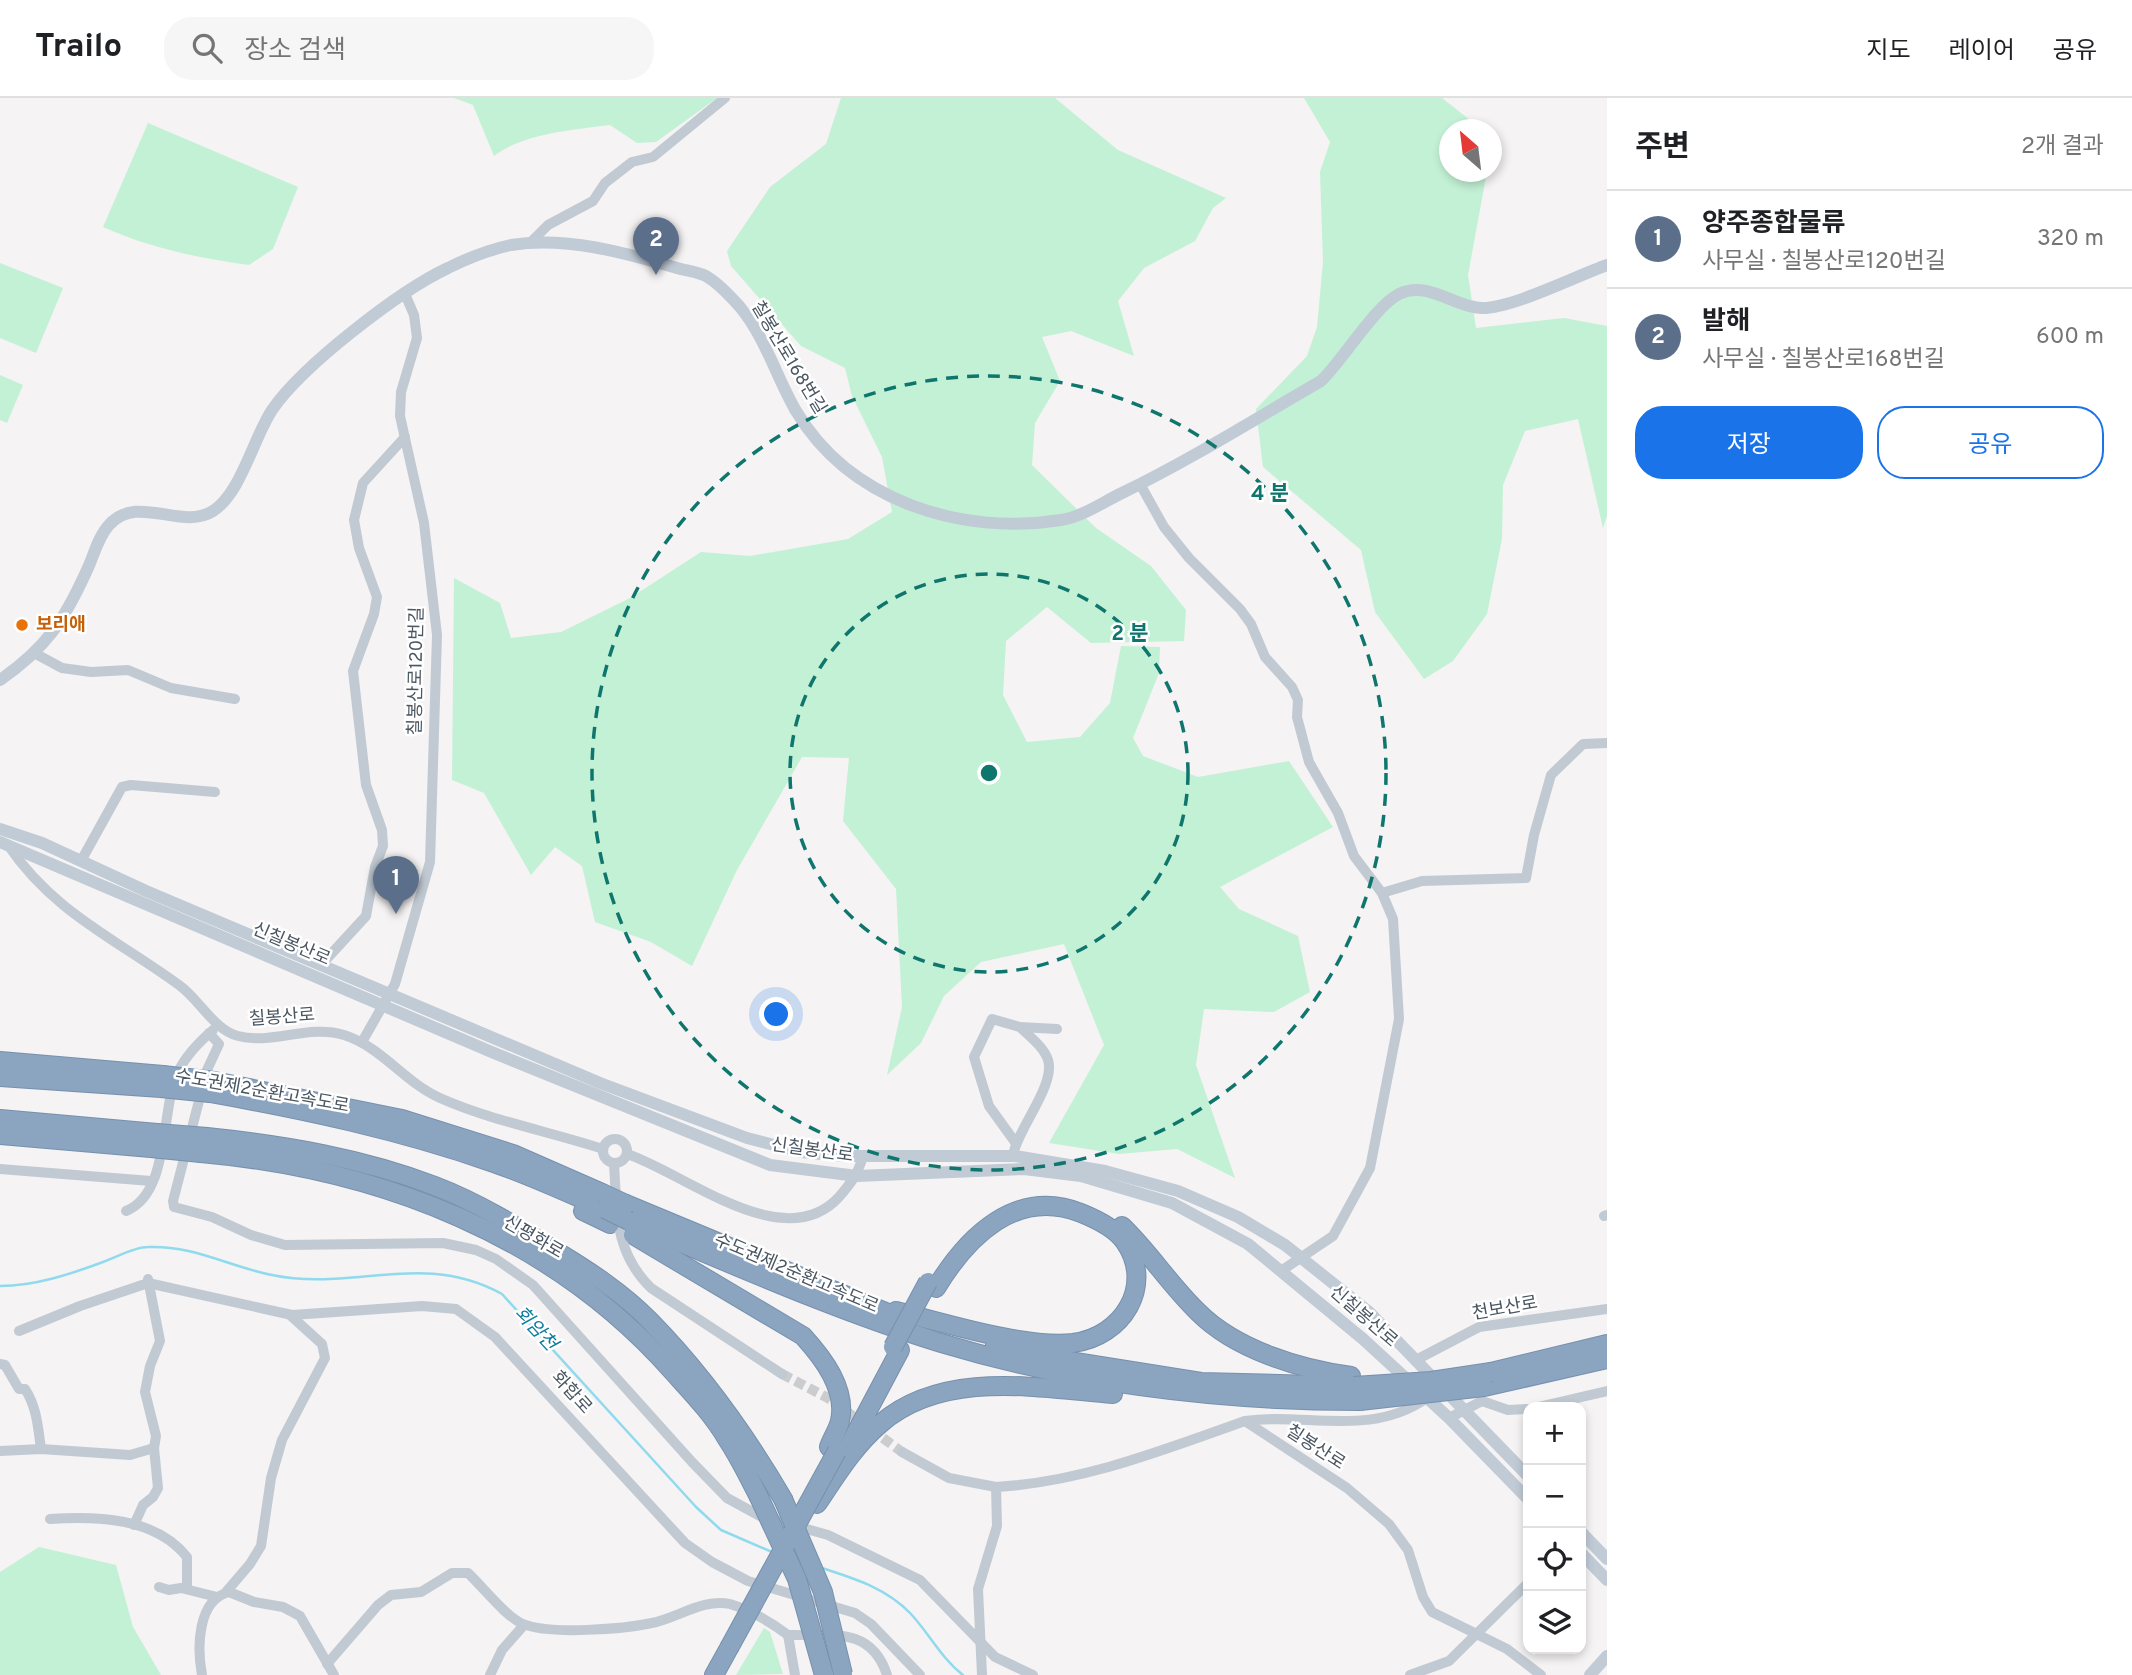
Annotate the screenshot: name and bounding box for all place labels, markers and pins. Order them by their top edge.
pin: 2 [633,217,679,275]
place label: 보리애 [36,614,86,637]
marker: 보리애 [14,617,30,633]
centre of rings [977,761,1001,785]
pin: 1 [373,856,419,914]

